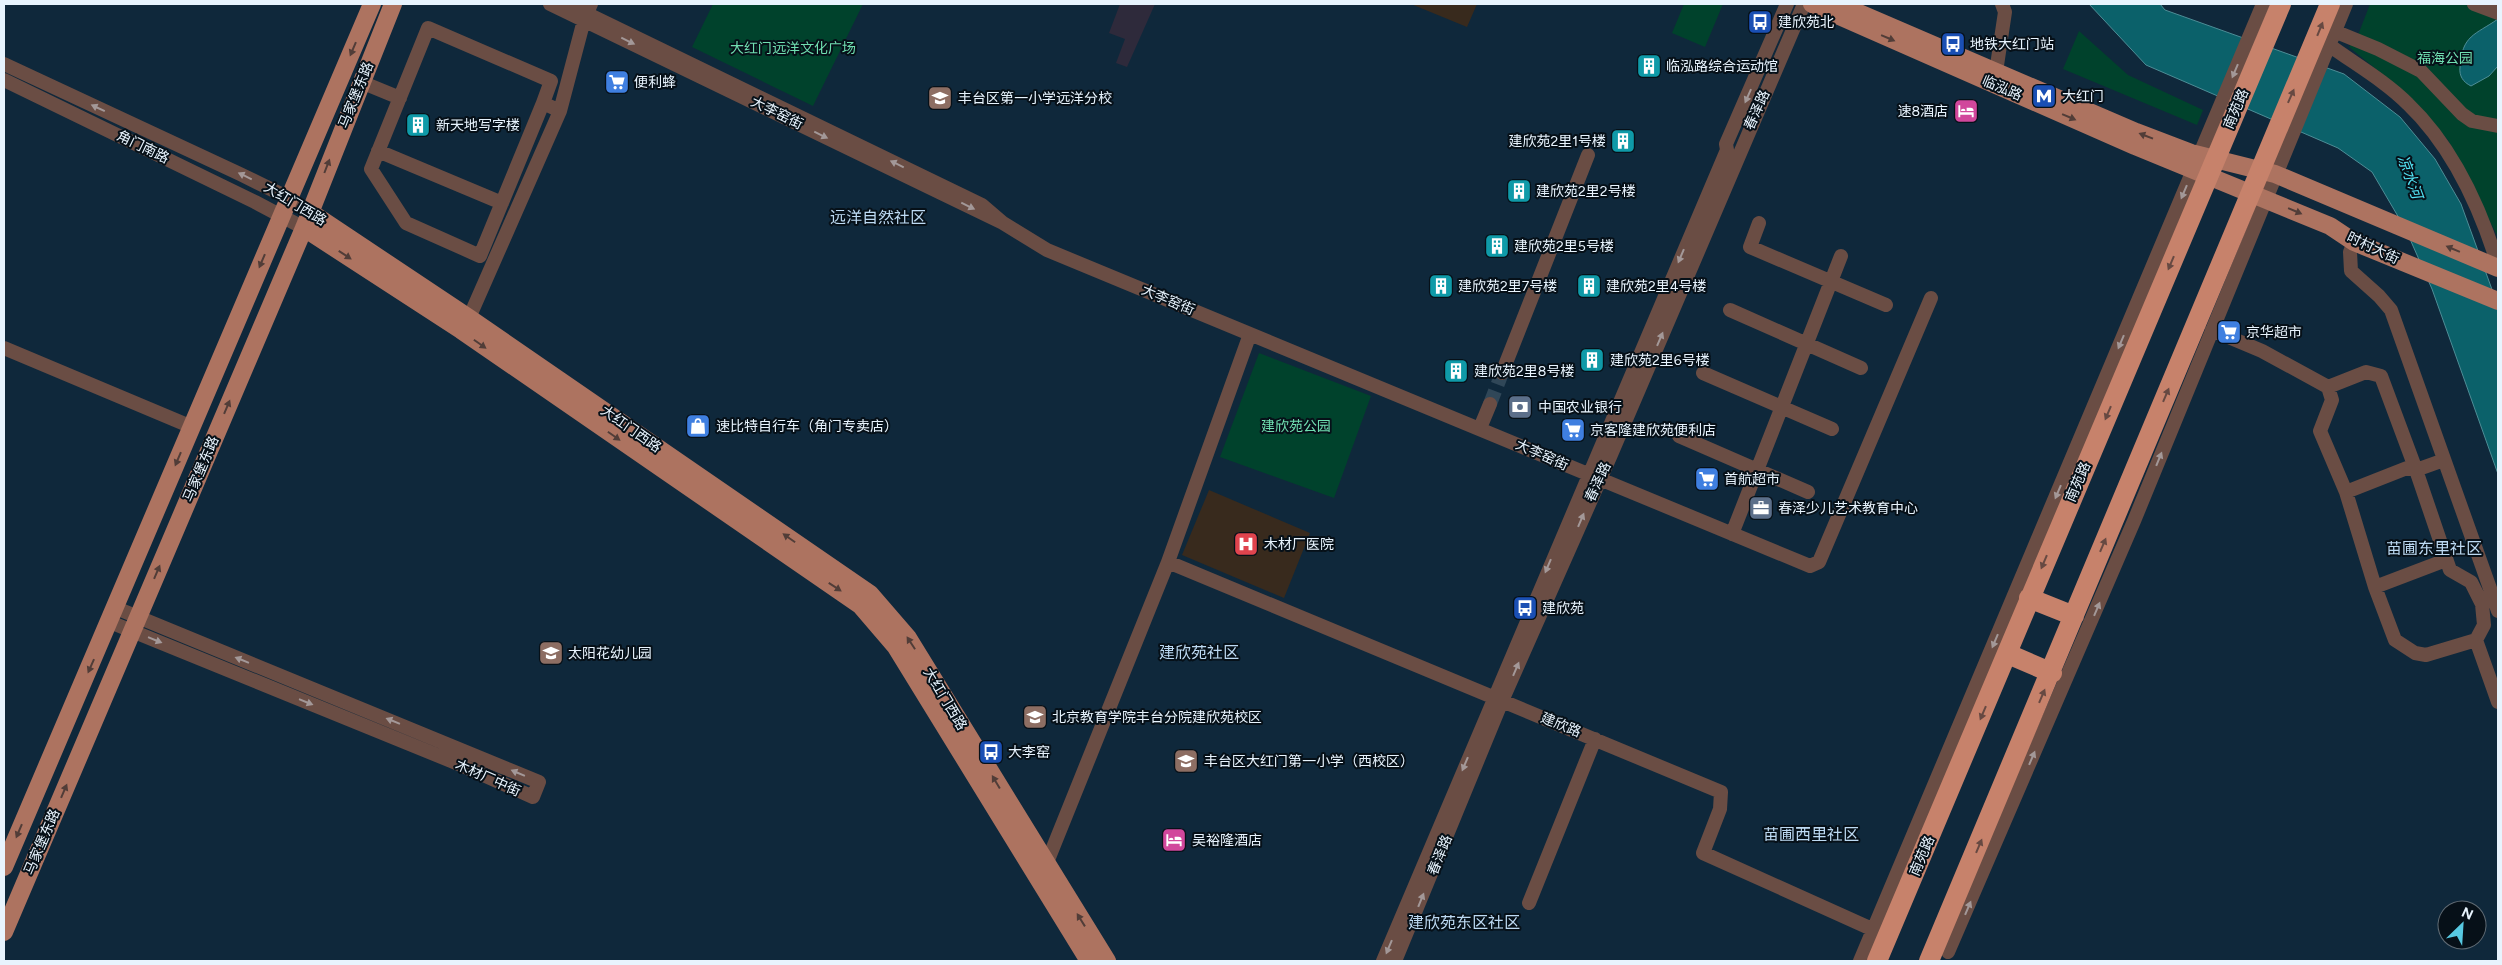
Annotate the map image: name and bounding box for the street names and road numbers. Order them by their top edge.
street label: 马家堡东路 [335,59,377,131]
street label: 临泓路 [1979,72,2025,104]
street label: 南苑路 [2220,86,2252,132]
street label: 春泽路 [1741,87,1773,133]
street label: 大李窑街 [748,93,806,133]
street label: 角门南路 [114,127,172,167]
street label: 大红门西路 [261,179,329,229]
street label: 时村大街 [2344,228,2402,268]
street label: 大李窑街 [1139,281,1197,319]
street label: 大红门西路 [597,402,665,456]
street label: 马家堡东路 [180,433,222,505]
street label: 大李窑街 [1513,436,1571,474]
street label: 春泽路 [1581,459,1615,505]
street label: 南苑路 [2062,459,2094,505]
street label: 大红门西路 [920,665,970,733]
street label: 建欣路 [1538,709,1584,741]
street label: 木材厂中街 [453,756,523,800]
street label: 马家堡东路 [21,806,63,878]
street label: 春泽路 [1424,832,1456,878]
street label: 南苑路 [1906,833,1938,879]

